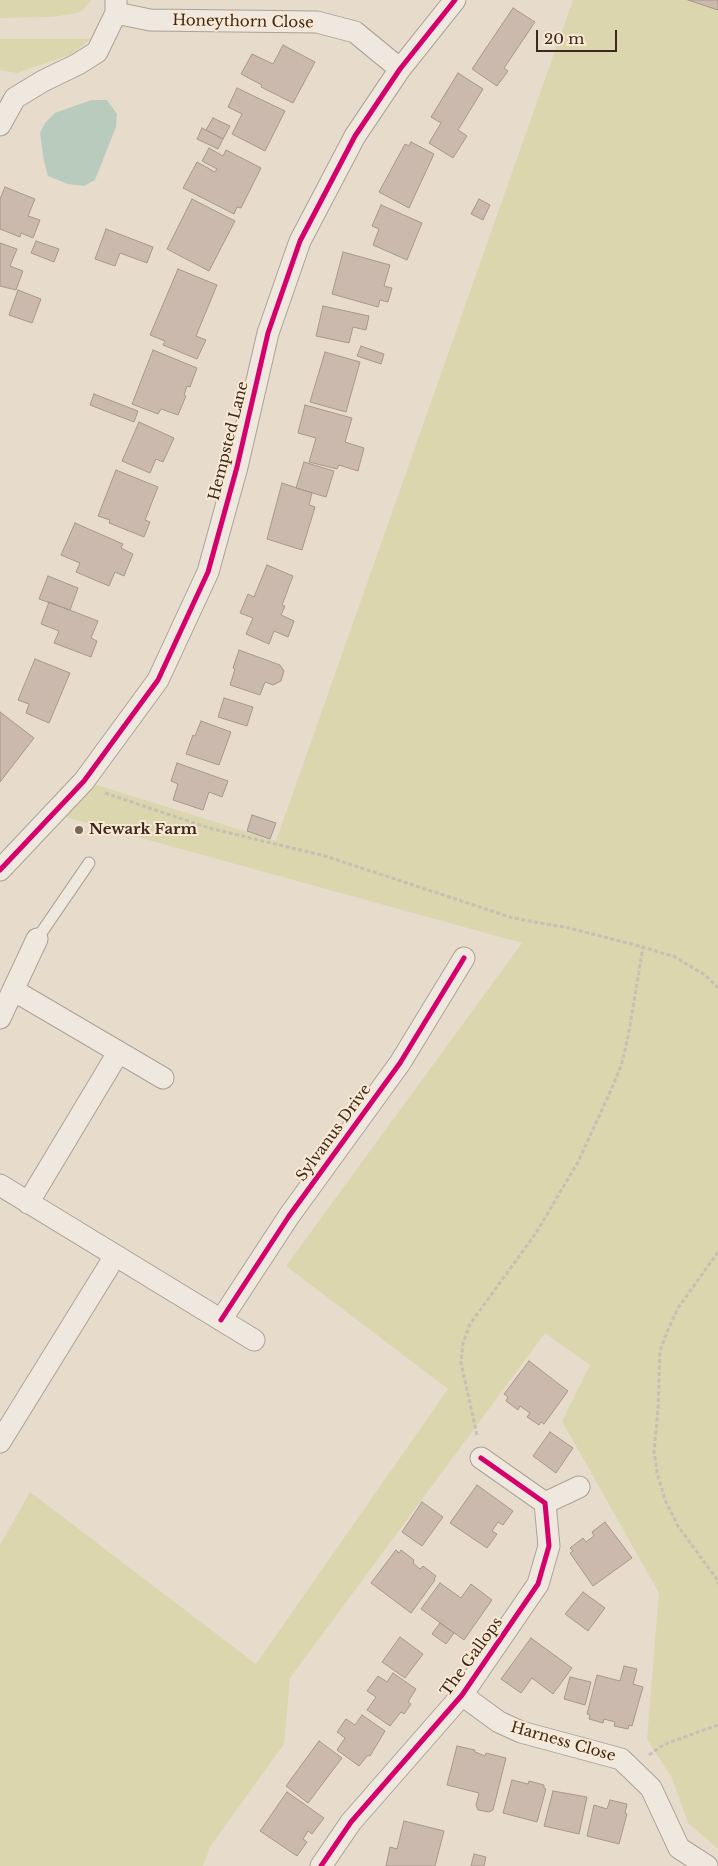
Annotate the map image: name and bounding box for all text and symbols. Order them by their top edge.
street label: Honeythorn Close [172,12,314,32]
scale bar [538,20,619,52]
text: 20 m [544,29,584,48]
street label: Hempsted Lane [206,380,252,502]
place label: Newark Farm [89,821,197,839]
marker: Newark Farm [73,824,85,836]
street label: Sylvanus Drive [293,1081,375,1185]
street label: The Gallops [437,1614,507,1700]
street label: Harness Close [508,1718,618,1766]

